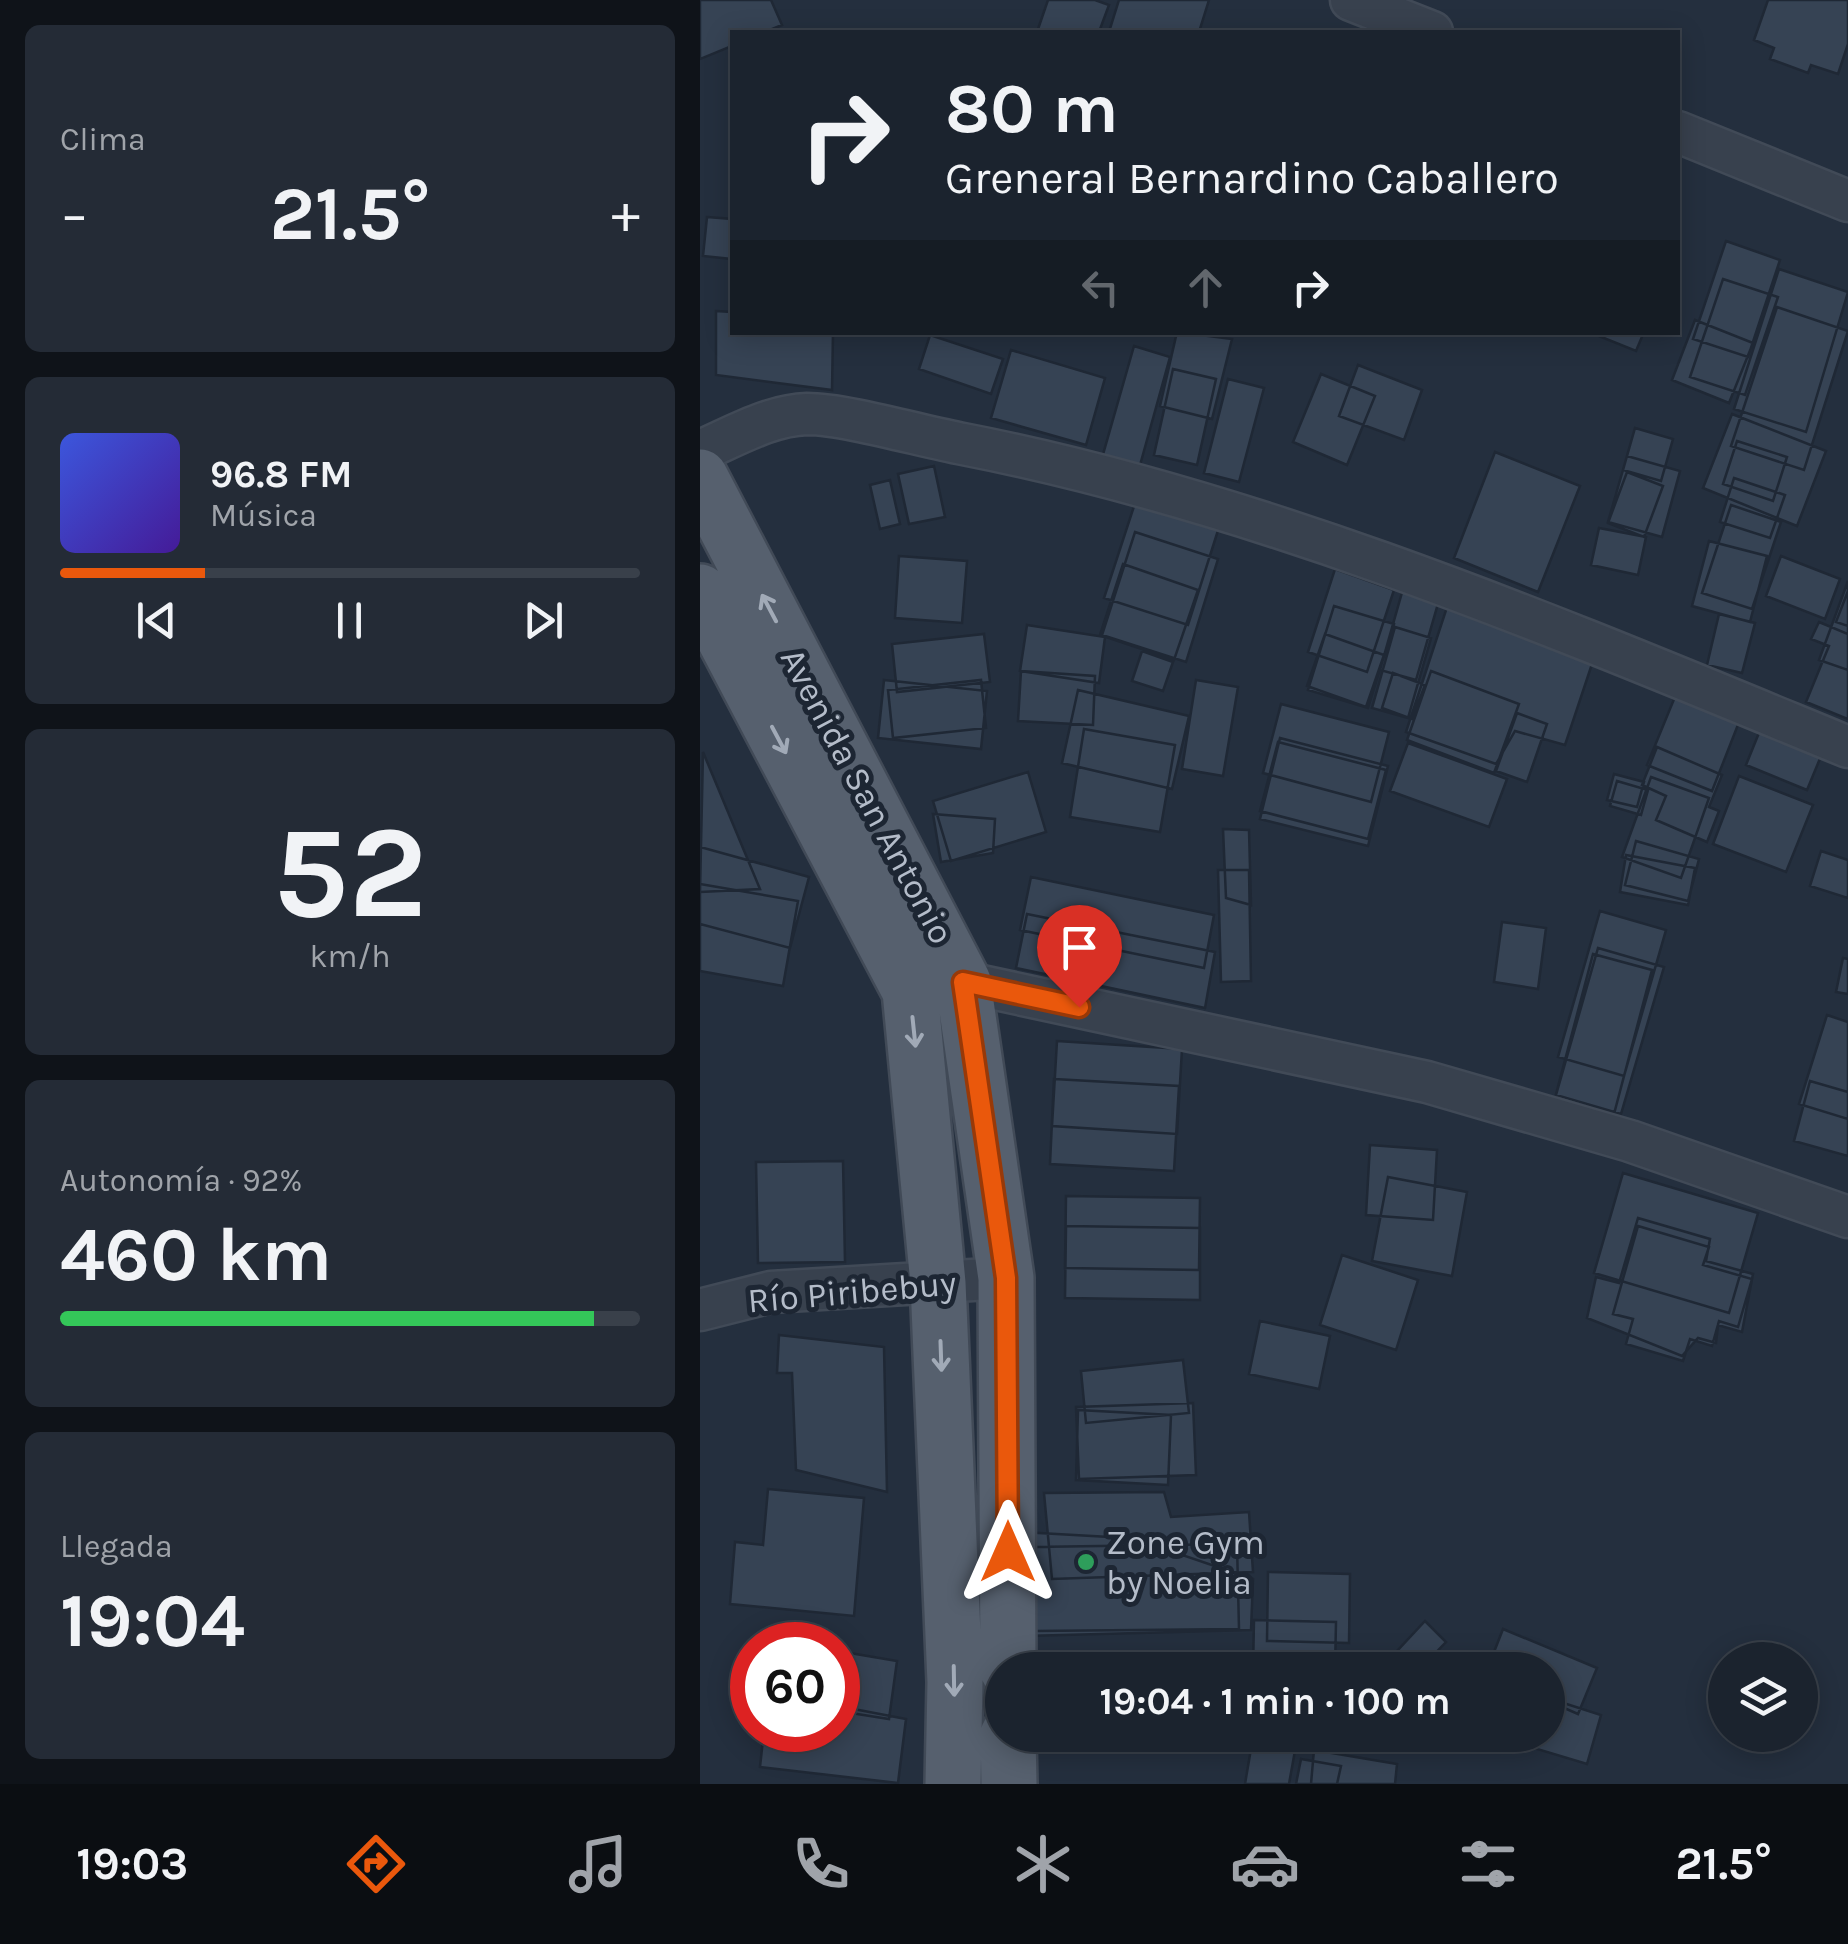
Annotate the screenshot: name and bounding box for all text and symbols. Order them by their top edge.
text: 80 m [945,68,1119,150]
icon: right [780,70,910,200]
text: Clima [60,121,146,158]
text: Greneral Bernardino Caballero [945,152,1559,204]
text: 21.5° [269,170,431,258]
text: − [60,182,89,246]
text: + [611,182,640,246]
icon: left [1073,260,1128,315]
icon: ahead [1178,260,1233,315]
icon: right [1283,260,1338,315]
text: 96.8 FM [210,452,353,497]
text: Música [210,497,317,534]
icon: previous [129,593,184,648]
icon: pause [322,593,377,648]
icon: next [516,593,571,648]
one-way arrow [759,594,778,624]
street label: Avenida San Antonio [772,641,962,951]
one-way arrow [770,724,789,754]
text: 52 [273,797,427,949]
pin [1037,905,1122,1008]
icon: arrive [1052,920,1107,975]
text: km/h [309,938,391,975]
one-way arrow [905,1016,924,1048]
text: Autonomía · 92% [60,1162,302,1199]
text: 460 km [60,1211,332,1299]
street label: Río Piribebuy [746,1262,958,1322]
one-way arrow [932,1340,951,1372]
position arrow [956,1500,1060,1604]
place label: Zone Gym by Noelia [1106,1522,1265,1603]
text: Llegada [60,1528,173,1565]
marker: Zone Gym by Noelia [1075,1551,1097,1573]
text: 19:04 [60,1577,245,1665]
speed limit sign: 60 [730,1622,860,1752]
map controls [1708,1642,1818,1752]
button: layers [1708,1642,1818,1752]
one-way arrow [945,1664,964,1696]
text: 19:04 · 1 min · 100 m [1099,1679,1451,1724]
icon: directions [341,1829,411,1899]
icon: music [563,1829,633,1899]
icon: phone [786,1829,856,1899]
icon: climate [1008,1829,1078,1899]
icon: car [1230,1829,1300,1899]
icon: filters [1453,1829,1523,1899]
text: 19:03 [76,1838,188,1890]
text: 21.5° [1675,1838,1772,1890]

